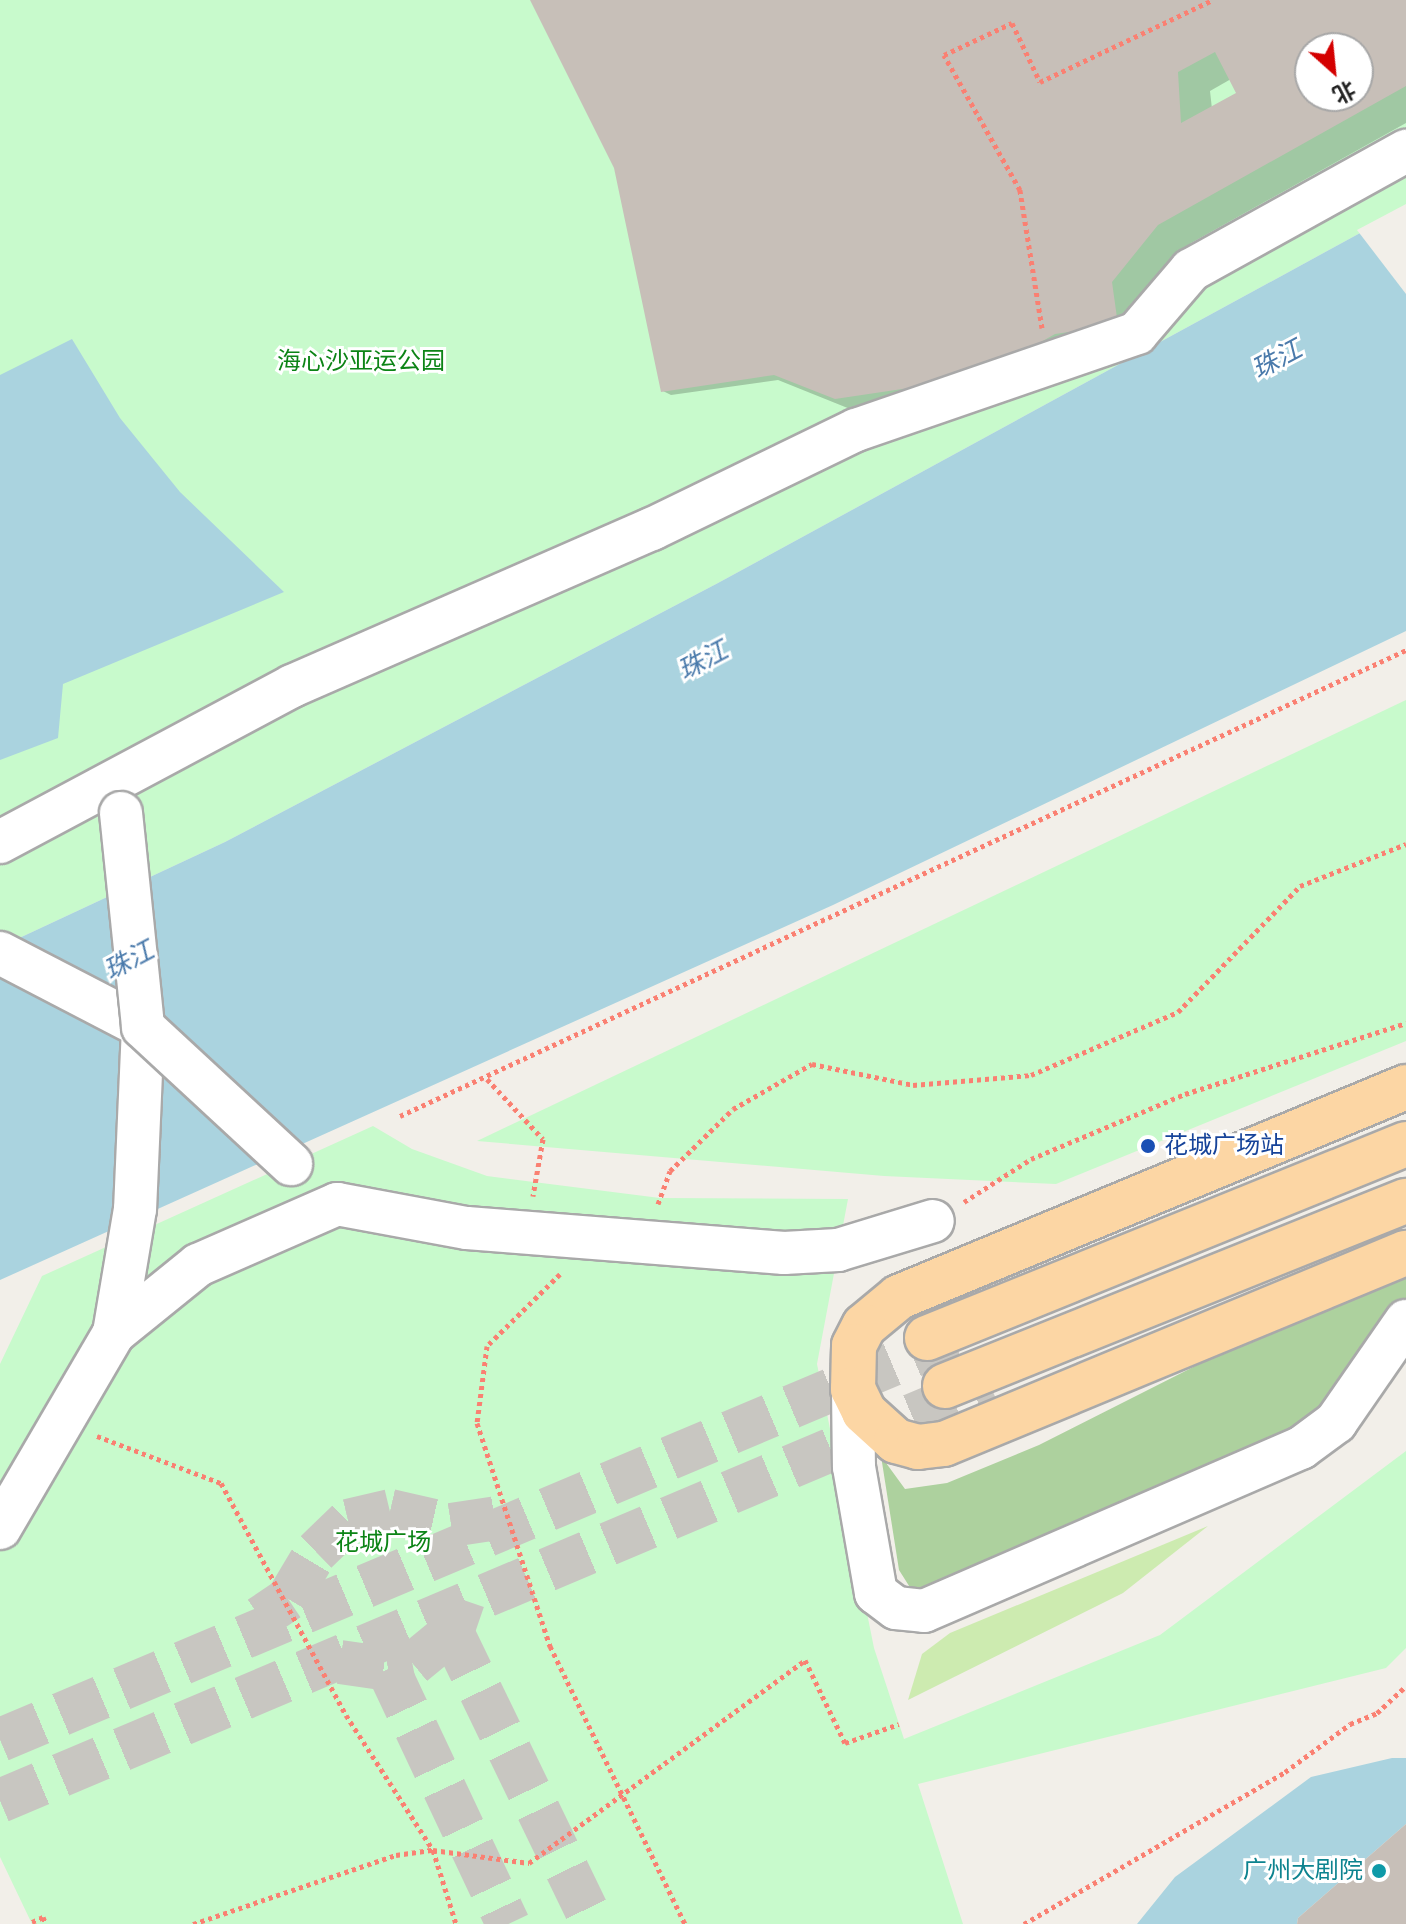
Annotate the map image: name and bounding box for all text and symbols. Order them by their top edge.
north arrow [1294,32,1374,112]
text: 北 [1327,73,1361,110]
water label: 珠江 [1247,334,1307,386]
park label: 海心沙亚运公园 [277,348,445,376]
water label: 珠江 [673,635,733,687]
water label: 珠江 [99,935,159,987]
place label: 花城广场站 [1164,1132,1284,1160]
marker: 花城广场站 [1139,1137,1157,1155]
park label: 花城广场 [335,1529,431,1557]
place label: 广州大剧院 [1243,1857,1363,1885]
marker: 广州大剧院 [1370,1862,1388,1880]

